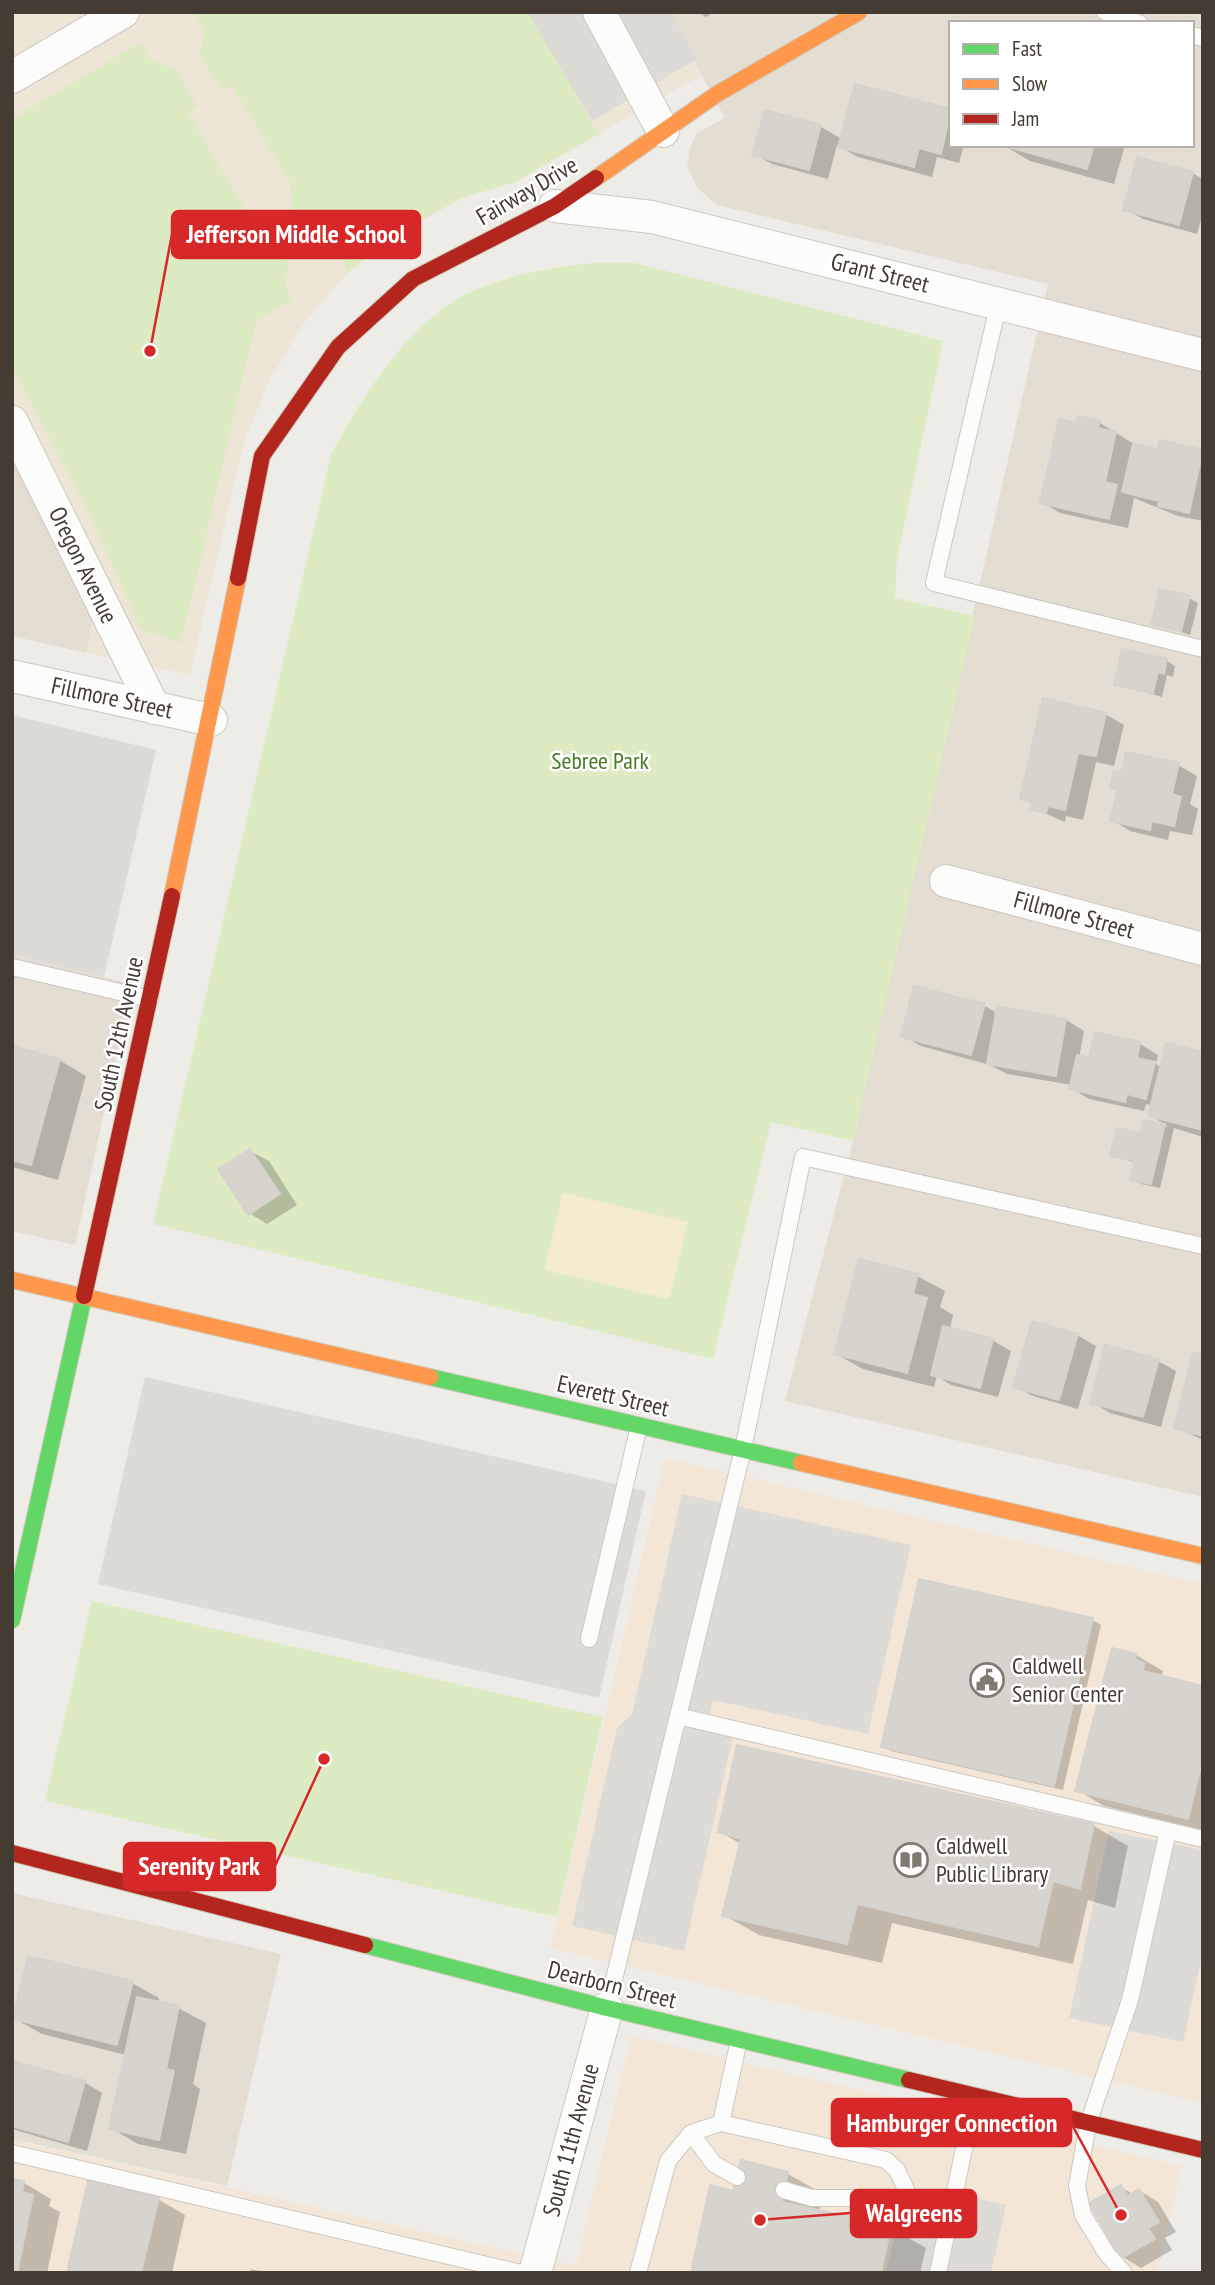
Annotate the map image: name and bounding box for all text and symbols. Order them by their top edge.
legend [949,21,1194,147]
text: Fast [1012,35,1042,62]
text: Slow [1012,70,1048,97]
text: Jam [1011,105,1039,132]
street label: Fairway Drive [470,149,583,232]
callout: Jefferson Middle School [172,211,420,258]
text: Jefferson Middle School [185,217,406,250]
street label: Grant Street [828,245,933,300]
street label: Oregon Avenue [42,501,125,628]
street label: Fillmore Street [48,670,176,726]
park label: Sebree Park [551,745,649,776]
street label: Fillmore Street [1010,884,1138,946]
street label: South 12th Avenue [87,954,150,1114]
street label: Everett Street [554,1368,673,1424]
place label: Caldwell Senior Center [1012,1650,1124,1709]
public building icon: Caldwell Senior Center [968,1661,1006,1699]
place label: Caldwell Public Library [936,1830,1048,1889]
library icon: Caldwell Public Library [892,1841,930,1879]
callout: Serenity Park [124,1843,275,1890]
text: Serenity Park [138,1849,260,1882]
street label: Dearborn Street [545,1954,680,2016]
street label: South 11th Avenue [535,2060,606,2220]
callout: Hamburger Connection [832,2099,1071,2146]
text: Hamburger Connection [847,2106,1057,2139]
callout: Walgreens [851,2190,976,2237]
text: Walgreens [865,2196,962,2229]

